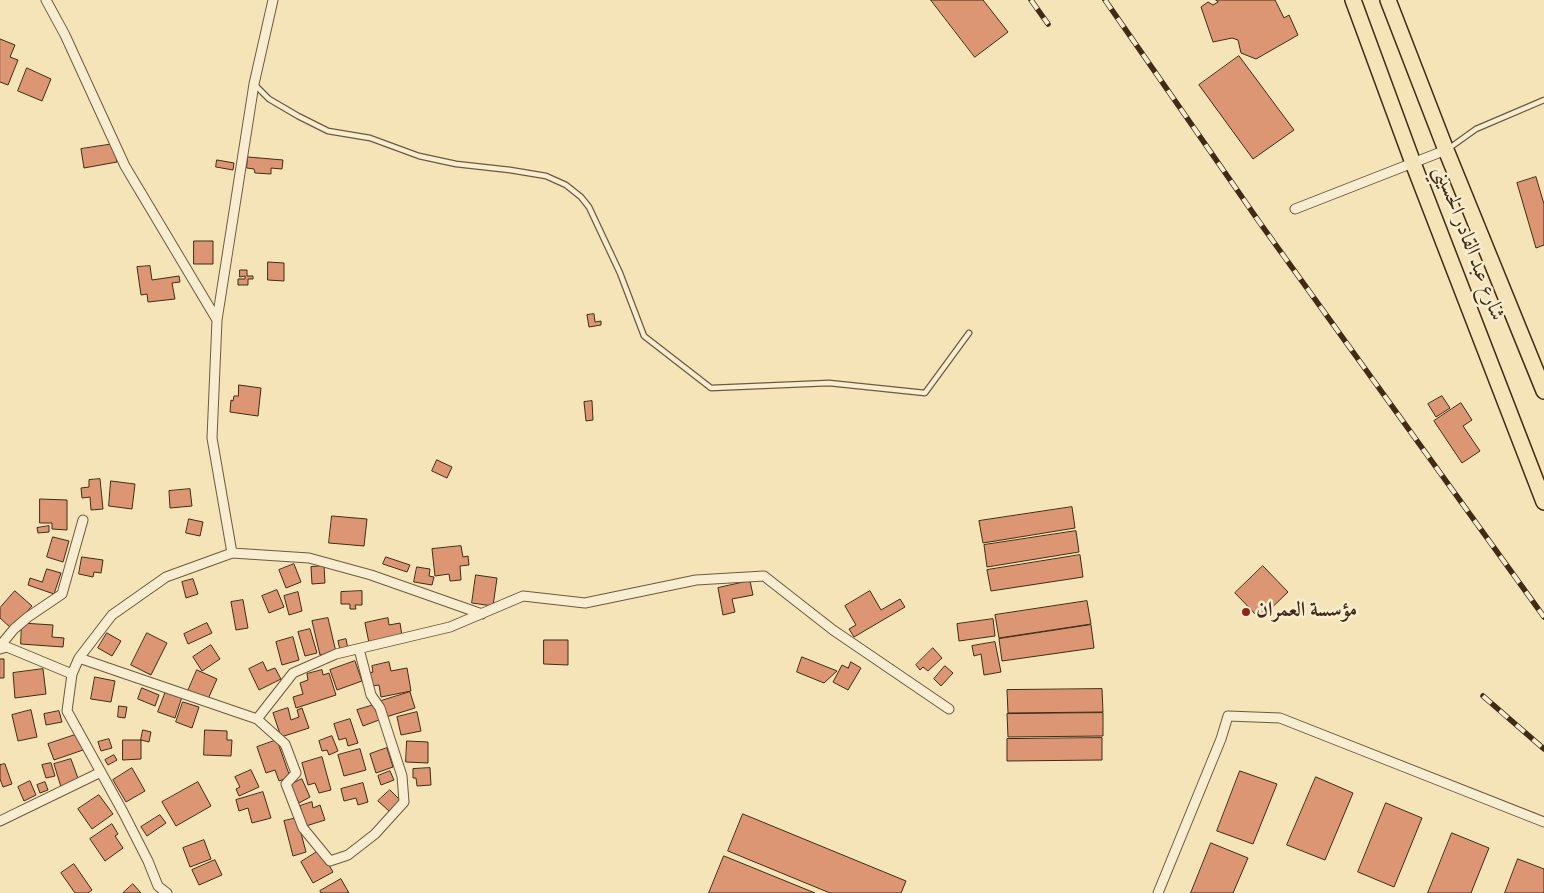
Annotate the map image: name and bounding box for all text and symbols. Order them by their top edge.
street label: شارع عبد القادر الحسيني [1426,163,1508,325]
place label: مؤسسة العمران [1256,599,1357,625]
marker: مؤسسة العمران [1240,606,1252,618]

